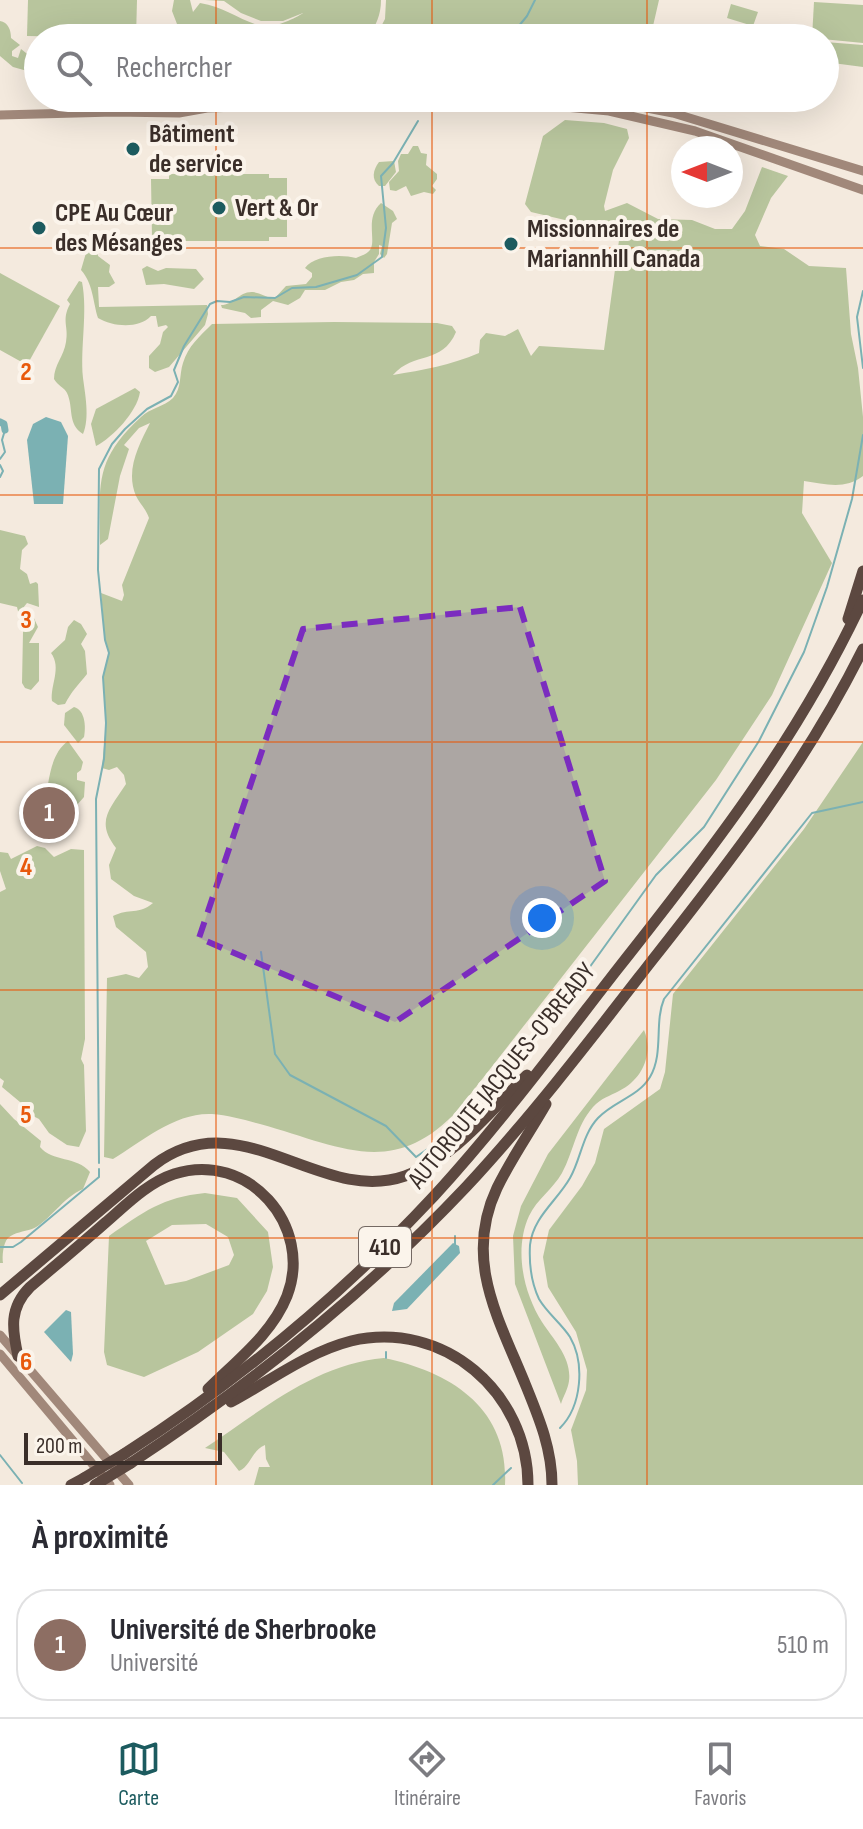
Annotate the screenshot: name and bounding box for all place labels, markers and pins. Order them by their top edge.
place label: Bâtiment de service [149,119,243,180]
marker: Bâtiment de service [124,140,142,158]
place label: Vert & Or [235,193,318,224]
place label: CPE Au Cœur des Mésanges [55,198,183,259]
marker: Vert & Or [210,199,228,217]
place label: Missionnaires de Mariannhill Canada [527,214,701,275]
marker: CPE Au Cœur des Mésanges [30,219,48,237]
marker: Missionnaires de Mariannhill Canada [502,235,520,253]
pin: 1 [23,783,75,843]

